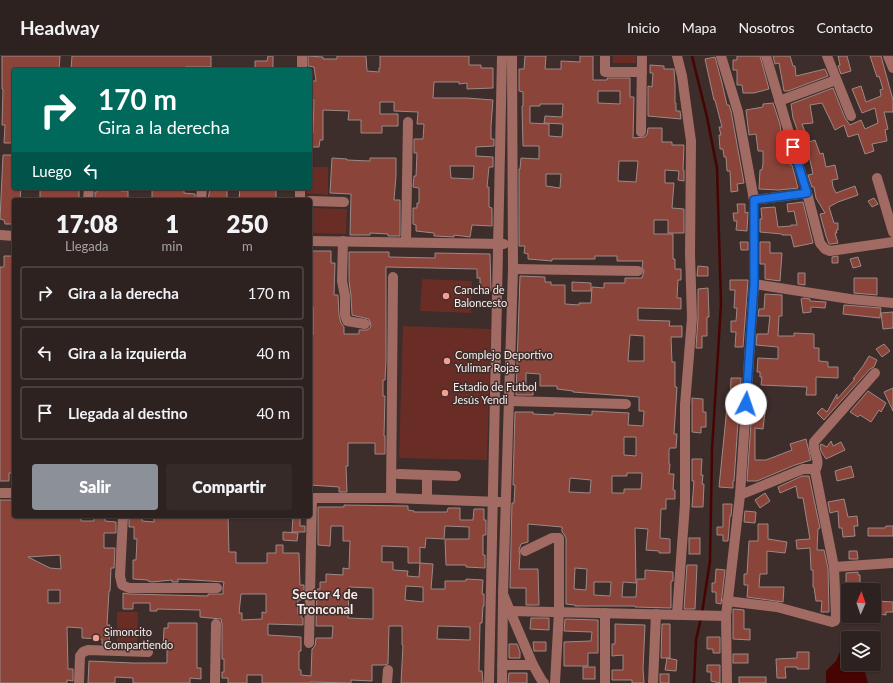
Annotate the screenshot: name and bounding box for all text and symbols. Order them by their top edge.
text: Headway [20,16,99,39]
text: Inicio [627,19,660,36]
text: Mapa [682,19,716,36]
text: Nosotros [738,19,795,36]
text: Contacto [817,19,873,36]
text: 170 m [98,82,177,116]
icon: right [32,84,84,136]
text: Gira a la derecha [98,116,230,138]
pin [776,130,810,164]
icon: arrive [782,136,804,158]
icon: left [80,160,102,182]
text: Luego [32,162,72,180]
text: 17:08 [56,209,118,238]
text: 1 [165,209,179,238]
text: 250 [226,209,268,238]
text: Llegada [65,238,109,254]
text: min [162,238,183,254]
text: m [242,238,253,254]
icon: right [34,282,56,304]
place label: Cancha de Baloncesto [454,283,507,309]
text: Gira a la derecha [68,284,179,302]
text: 170 m [248,284,290,302]
marker: Cancha de Baloncesto [441,291,451,301]
icon: left [34,342,56,364]
text: Gira a la izquierda [68,344,187,362]
text: 40 m [256,344,290,362]
place label: Complejo Deportivo Yulimar Rojas [455,348,553,374]
marker: Complejo Deportivo Yulimar Rojas [442,356,452,366]
place label: Estadio de Futbol Jesús Yendi [453,380,537,406]
position arrow [725,383,767,425]
marker: Estadio de Futbol Jesús Yendi [440,388,450,398]
icon: arrive [34,402,56,424]
text: Llegada al destino [68,404,188,422]
text: 40 m [256,404,290,422]
button: Salir [32,464,158,510]
button: Compartir [166,464,292,510]
north arrow [841,583,881,623]
map controls [841,583,881,671]
district label: Sector 4 de Tronconal [292,586,358,617]
place label: Simoncito Compartiendo [104,625,173,651]
button: layers [841,631,881,671]
marker: Simoncito Compartiendo [91,633,101,643]

